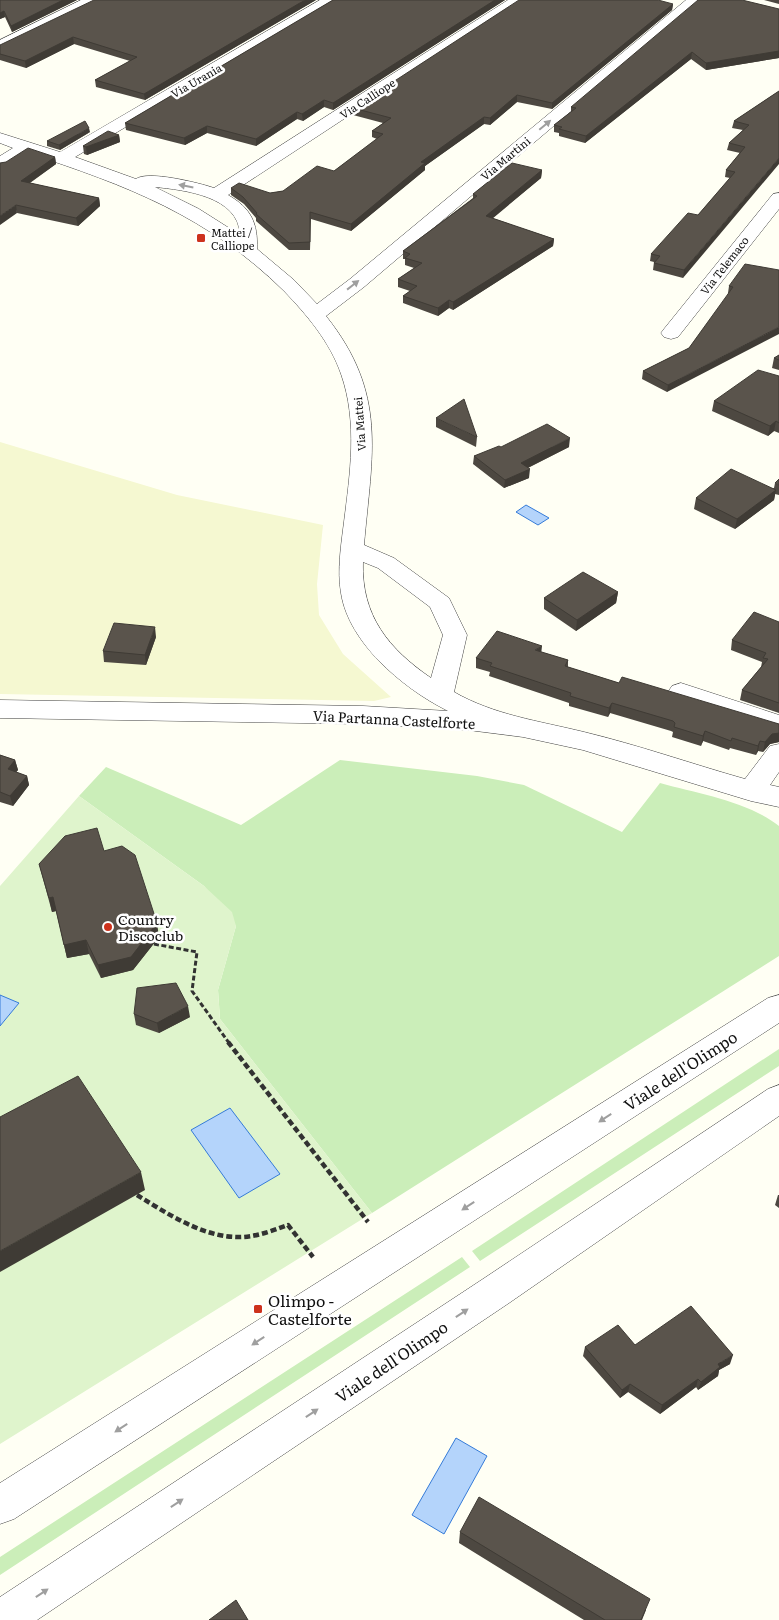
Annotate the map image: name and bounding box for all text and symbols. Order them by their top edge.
street label: Via Urania [168,59,224,101]
street label: Via Calliope [336,74,398,122]
one-way arrow [538,119,551,130]
street label: Via Martini [477,132,534,184]
one-way arrow [178,182,193,190]
place label: Mattei / Calliope [211,224,255,253]
marker: Mattei / Calliope [195,232,207,244]
street label: Via Telemaco [696,232,752,298]
one-way arrow [347,280,360,291]
street label: Via Mattei [349,396,369,452]
street label: Via Partanna Castelforte [312,705,476,733]
place label: Country Discoclub [118,909,183,945]
marker: Country Discoclub [102,921,114,933]
street label: Viale dell'Olimpo [618,1024,742,1116]
one-way arrow [599,1114,612,1123]
one-way arrow [462,1201,475,1211]
place label: Olimpo - Castelforte [268,1288,352,1330]
marker: Olimpo - Castelforte [252,1303,264,1315]
one-way arrow [455,1308,469,1318]
street label: Viale dell'Olimpo [330,1314,452,1408]
one-way arrow [251,1336,264,1345]
one-way arrow [306,1408,319,1418]
one-way arrow [114,1423,127,1433]
one-way arrow [170,1498,184,1508]
one-way arrow [35,1588,49,1598]

